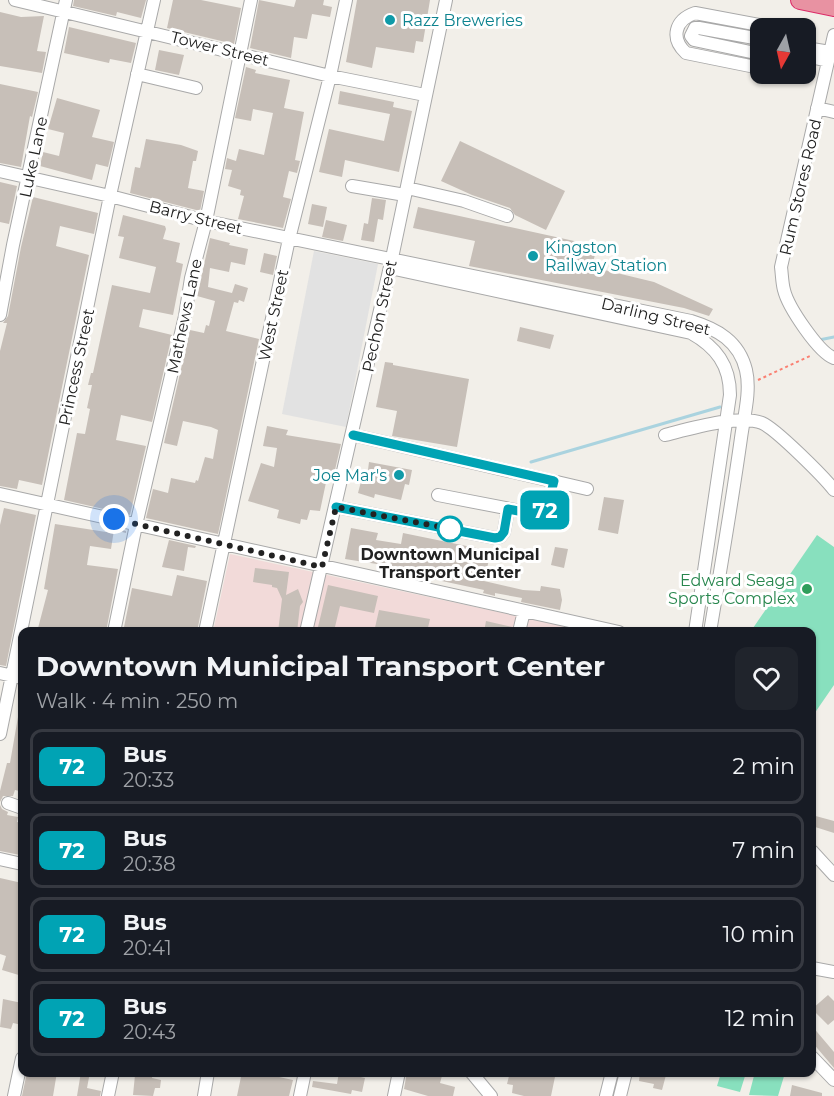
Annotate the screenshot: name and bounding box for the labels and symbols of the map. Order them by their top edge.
place label: Razz Breweries [402,11,523,30]
marker: Razz Breweries [383,13,397,27]
north arrow [750,18,816,84]
street label: Tower Street [169,27,271,70]
street label: Luke Lane [16,115,51,199]
street label: Rum Stores Road [776,117,825,257]
street label: Barry Street [147,197,245,238]
place label: Kingston Railway Station [545,238,667,275]
marker: Kingston Railway Station [526,249,540,263]
street label: Mathews Lane [163,257,206,375]
street label: Pechon Street [358,258,401,374]
street label: West Street [254,267,293,363]
street label: Darling Street [599,294,713,339]
street label: Princess Street [55,306,98,427]
place label: Joe Mar's [312,466,387,485]
marker: Joe Mar's [392,468,406,482]
line badge: 72 [518,490,572,530]
your location [99,504,129,534]
marker: Downtown Municipal Transport Center [437,516,463,542]
place label: Downtown Municipal Transport Center [361,545,539,582]
place label: Edward Seaga Sports Complex [668,571,795,608]
marker: Edward Seaga Sports Complex [800,582,814,596]

